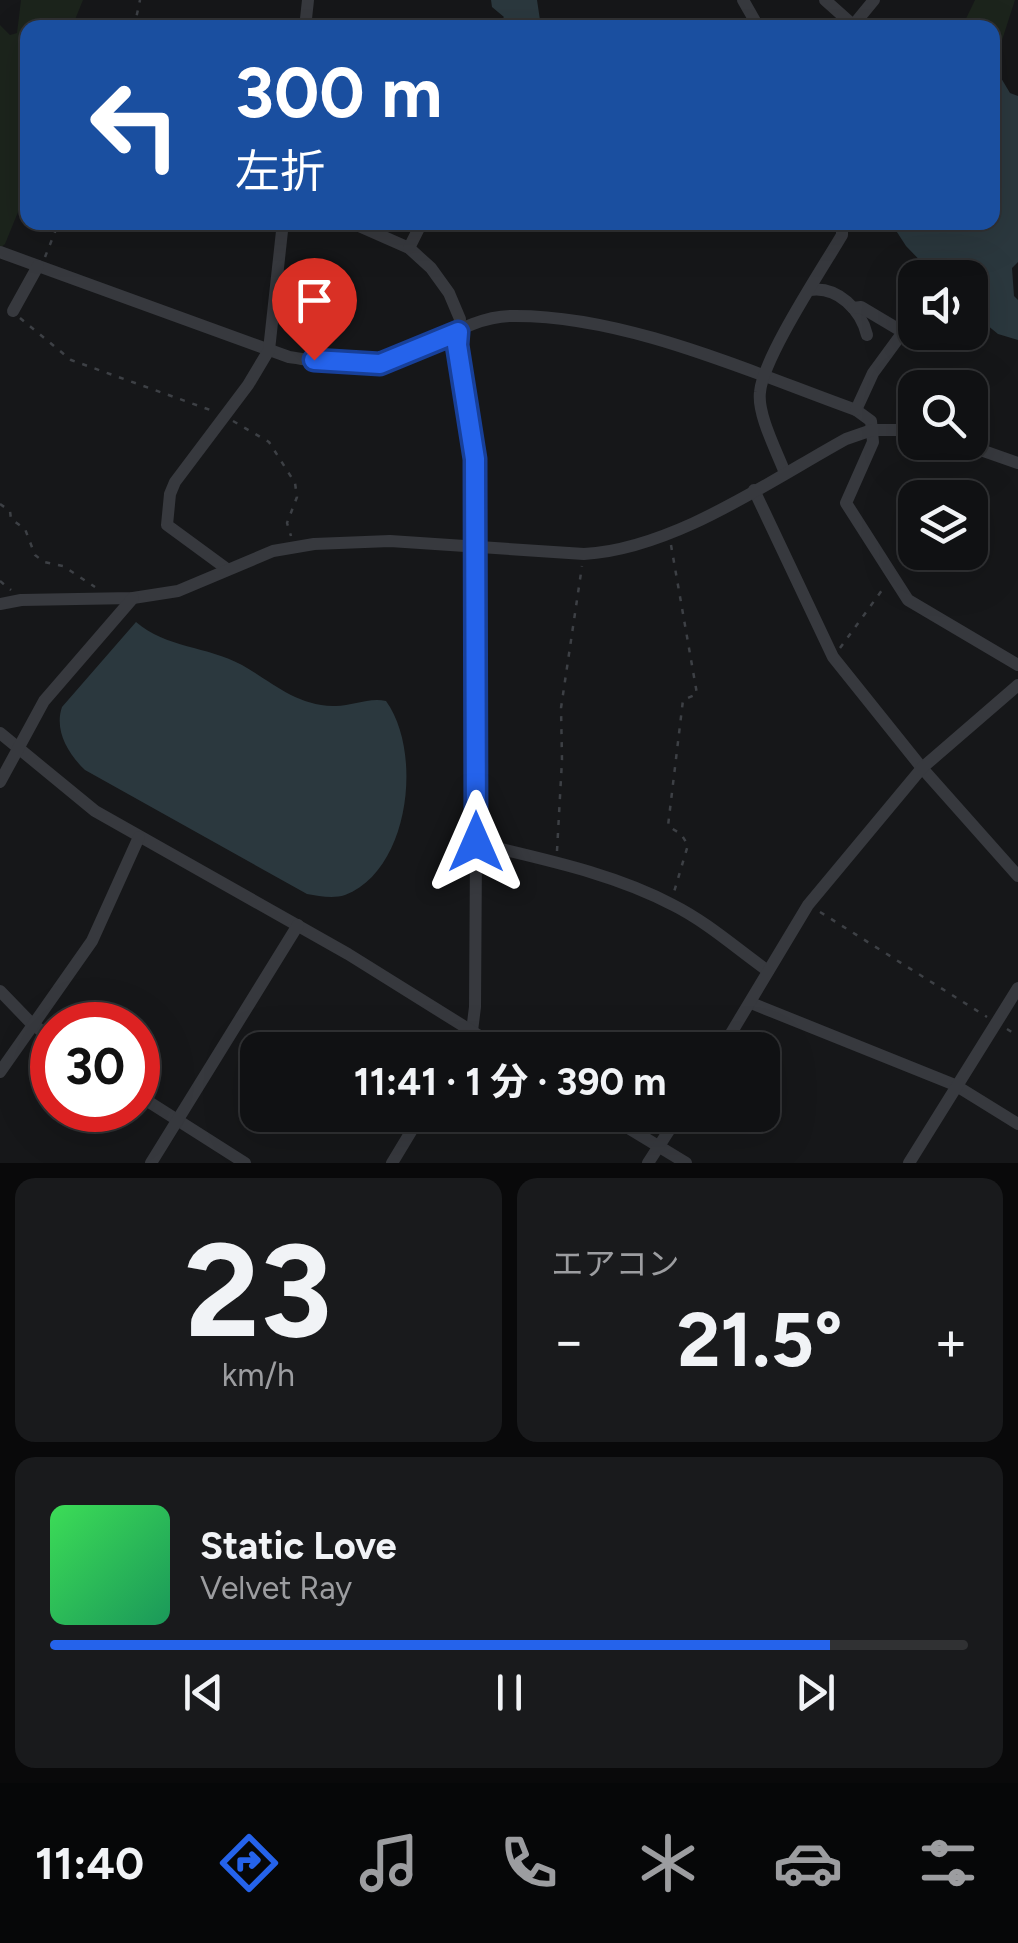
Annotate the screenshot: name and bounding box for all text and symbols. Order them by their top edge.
text: 300 m [235,50,442,135]
icon: left [70,60,200,190]
text: 左折 [235,144,325,198]
pin [272,258,357,361]
map controls [898,260,988,570]
button: sound [898,260,988,350]
icon: arrive [287,273,342,328]
button: search [898,370,988,460]
button: layers [898,480,988,570]
position arrow [424,790,528,894]
speed limit sign: 30 [30,1002,160,1132]
text: 11:41 · 1 分 · 390 m [354,1059,666,1105]
text: 23 [184,1213,332,1369]
text: エアコン [552,1245,680,1283]
text: 21.5° [677,1295,843,1385]
text: − [552,1308,586,1374]
text: + [934,1308,968,1374]
text: km/h [222,1356,295,1394]
text: Static Love [200,1523,397,1569]
text: Velvet Ray [200,1569,352,1607]
icon: previous [176,1665,231,1720]
icon: pause [482,1665,537,1720]
icon: next [788,1665,843,1720]
icon: directions [214,1828,284,1898]
icon: music [354,1828,424,1898]
icon: phone [494,1828,564,1898]
icon: climate [633,1828,703,1898]
icon: car [773,1828,843,1898]
icon: filters [913,1828,983,1898]
text: 11:40 [35,1836,144,1890]

